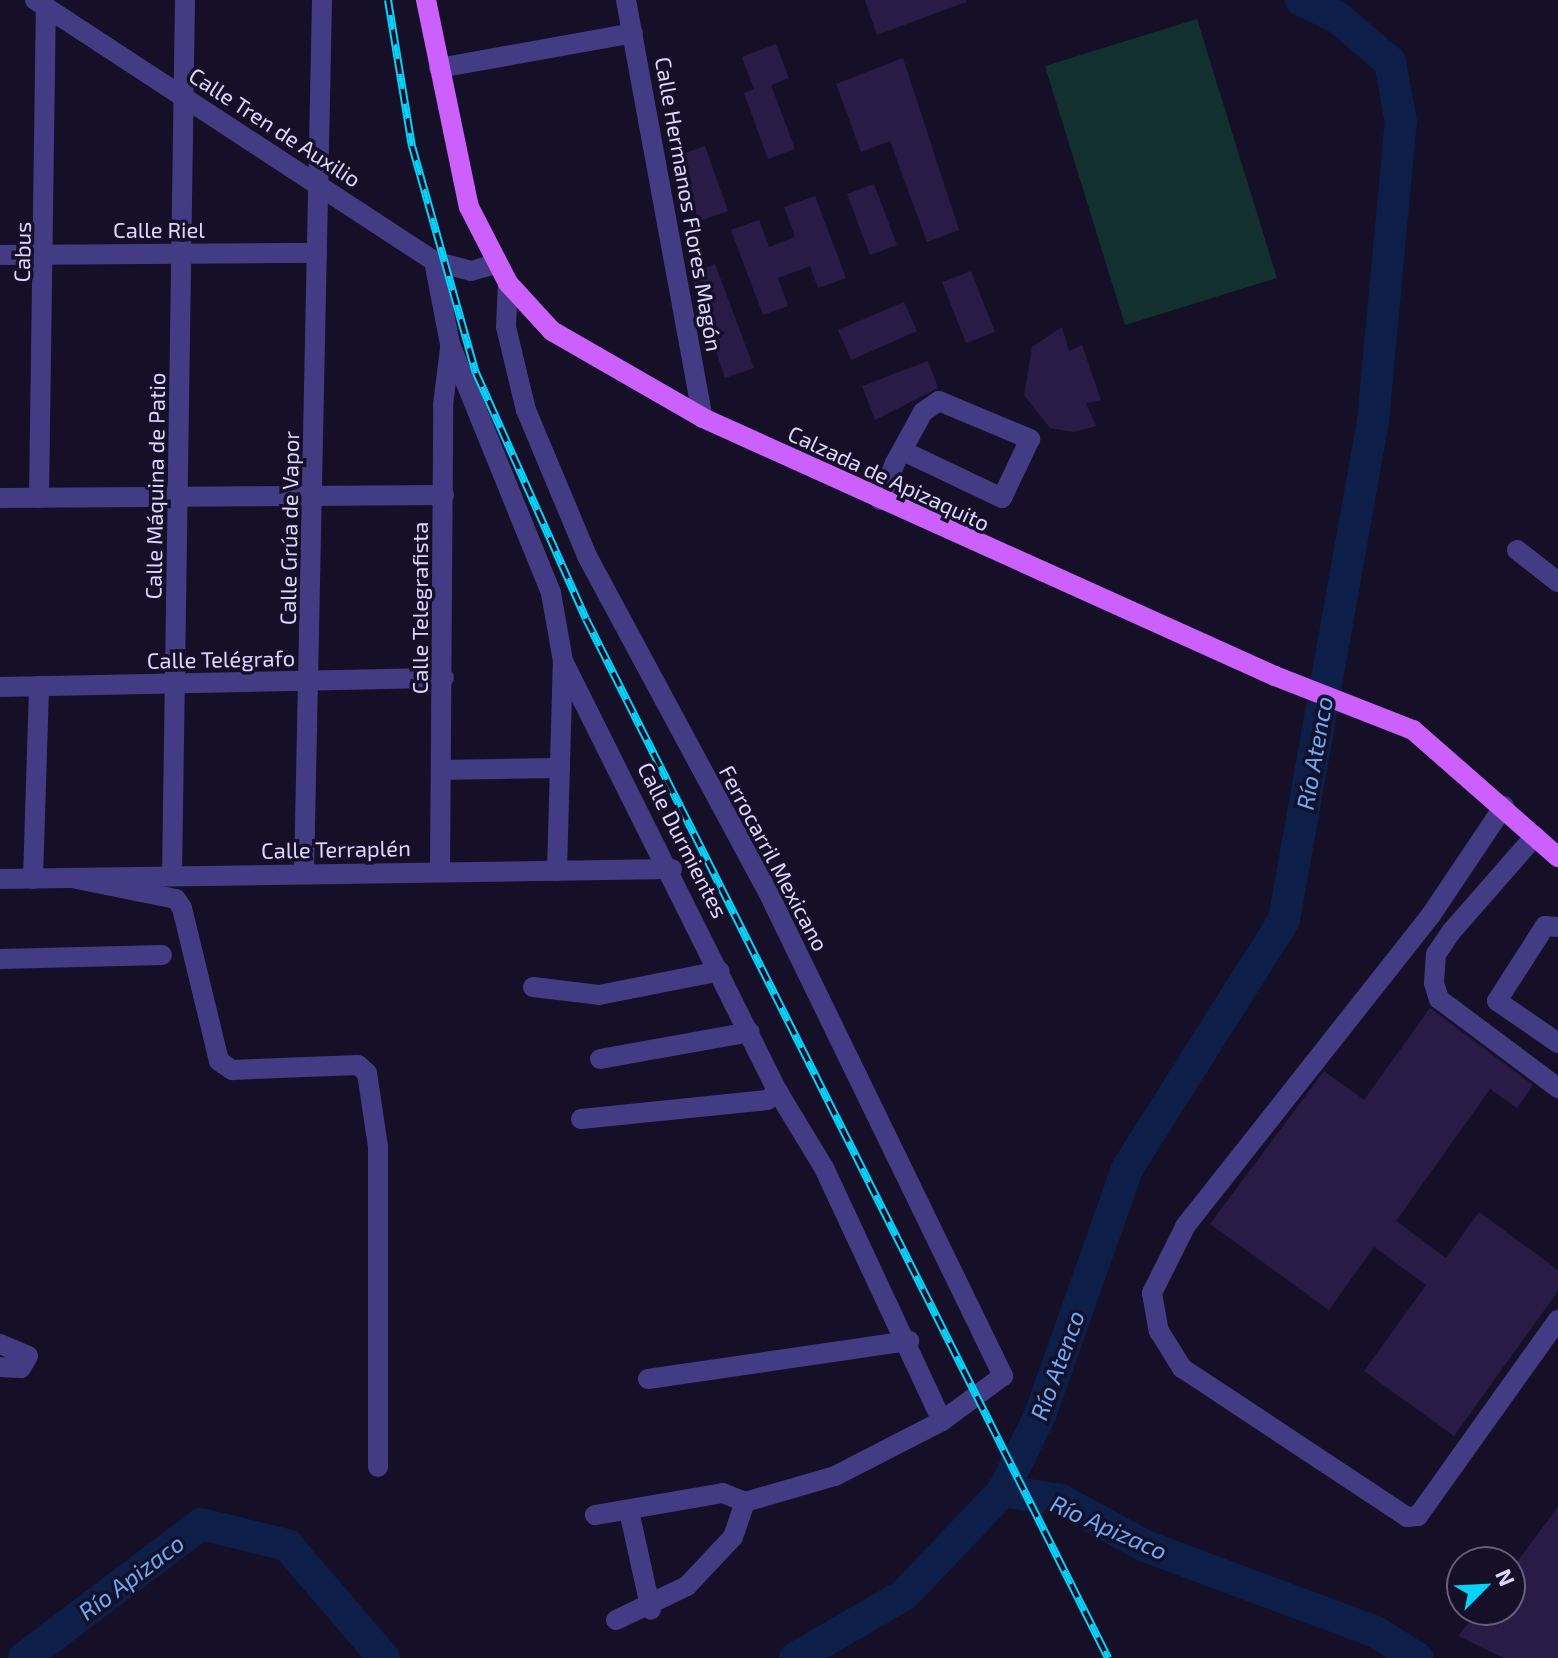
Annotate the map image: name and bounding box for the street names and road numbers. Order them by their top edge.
street label: Calle Hermanos Flores Magón [650,55,728,353]
street label: Calle Tren de Auxilio [184,61,366,193]
street label: Calle Riel [113,217,205,243]
street label: Cabus [8,221,36,283]
street label: Calle Máquina de Patio [140,372,170,600]
street label: Calzada de Apizaquito [784,420,994,536]
street label: Calle Grúa de Vapor [274,430,304,626]
street label: Calle Telegrafista [407,521,433,695]
street label: Calle Telégrafo [146,645,296,673]
street label: Calle Durmientes [632,758,734,922]
street label: Ferrocarril Mexicano [714,760,834,956]
street label: Calle Terraplén [261,834,411,864]

